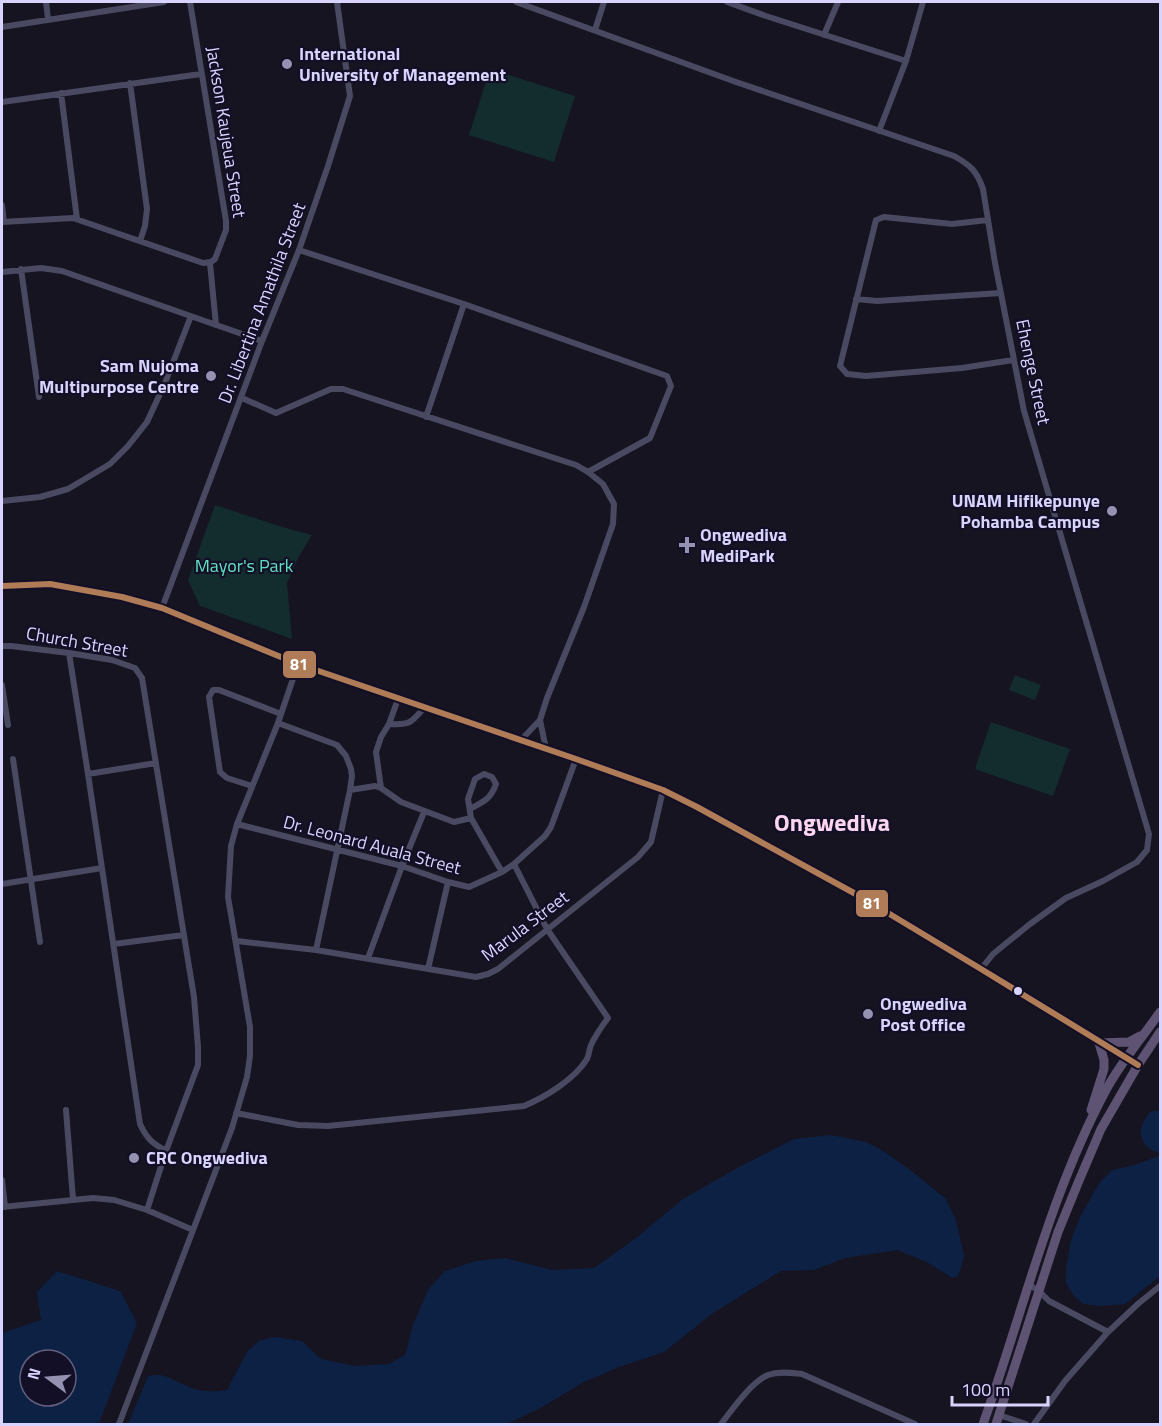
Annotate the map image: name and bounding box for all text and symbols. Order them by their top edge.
place label: International University of Management [299,40,506,88]
street label: Jackson Kaujeua Street [200,44,253,220]
marker: International University of Management [280,57,294,71]
street label: Dr. Libertina Amathila Street [211,198,313,407]
street label: Ehenge Street [1009,317,1058,428]
place label: Sam Nujoma Multipurpose Centre [39,352,199,400]
marker: Sam Nujoma Multipurpose Centre [204,369,218,383]
place label: UNAM Hifikepunye Pohamba Campus [952,487,1100,535]
marker: UNAM Hifikepunye Pohamba Campus [1105,504,1119,518]
place label: Ongwediva MediPark [700,521,787,569]
marker: Ongwediva MediPark [678,536,696,554]
park label: Mayor's Park [195,552,294,579]
street label: Church Street [24,619,131,664]
line badge: 81 [282,650,317,679]
text: 81 [290,652,308,676]
district label: Ongwediva [774,804,890,840]
street label: Dr. Leonard Auala Street [280,808,465,881]
street label: Marula Street [475,883,575,968]
line badge: 81 [855,889,889,918]
text: 81 [863,891,881,915]
unlabelled marker [1012,985,1024,997]
place label: Ongwediva Post Office [880,990,967,1038]
marker: Ongwediva Post Office [861,1007,875,1021]
place label: CRC Ongwediva [146,1144,268,1171]
marker: CRC Ongwediva [127,1151,141,1165]
north arrow [18,1348,78,1408]
text: N [21,1365,47,1383]
scale bar [952,1369,1048,1407]
text: 100 m [961,1376,1010,1403]

